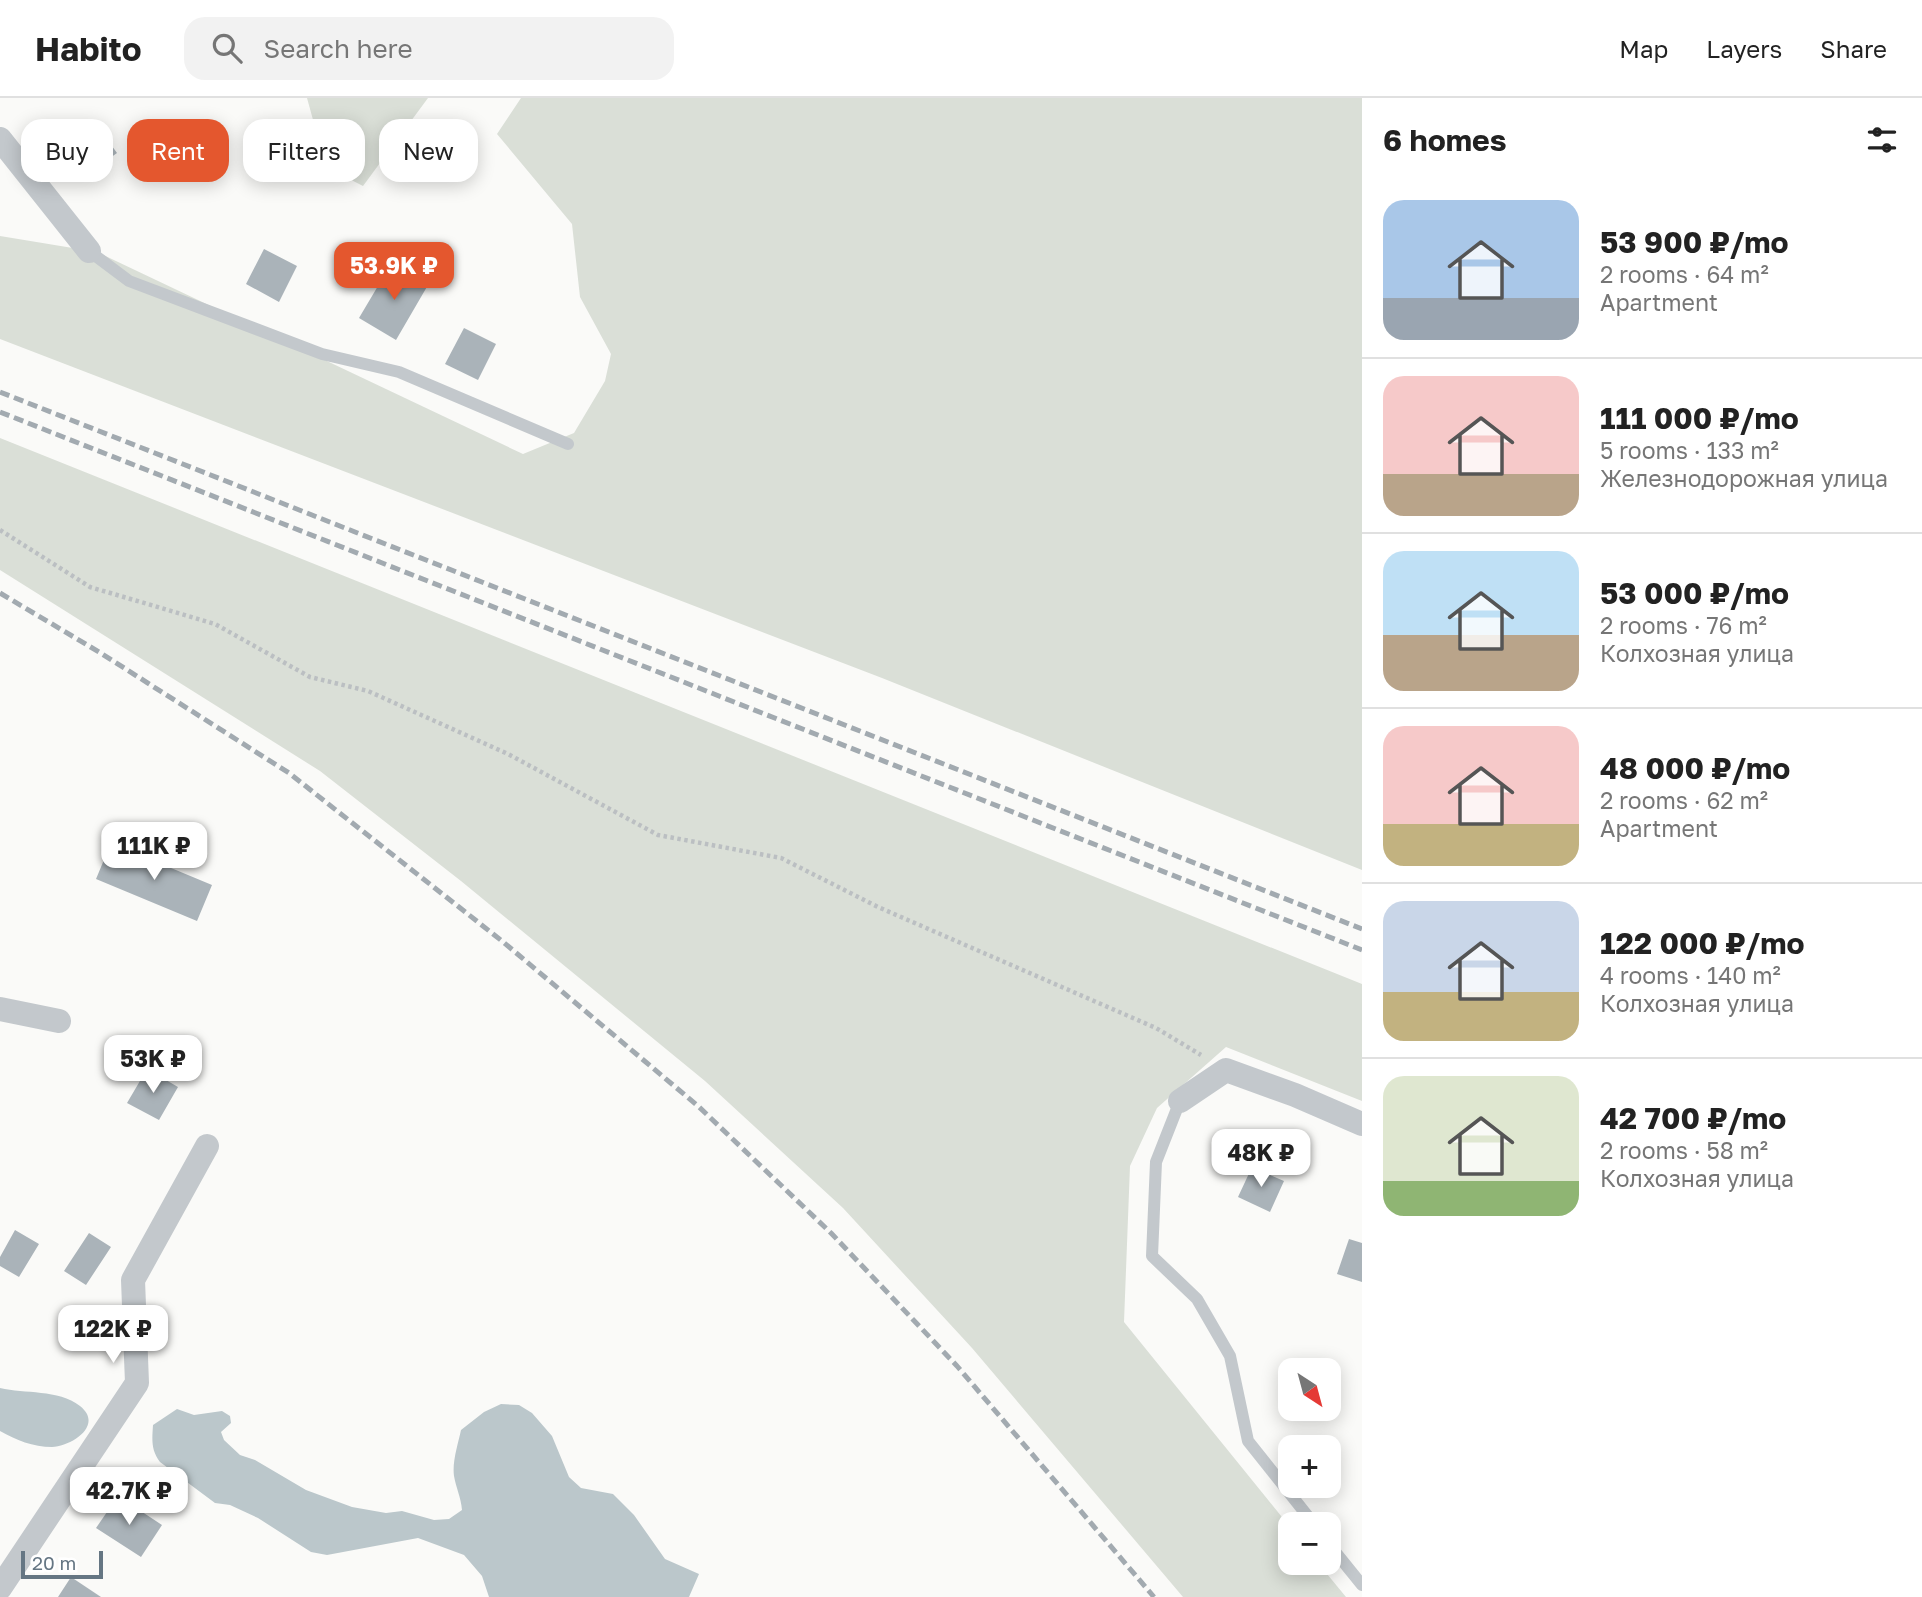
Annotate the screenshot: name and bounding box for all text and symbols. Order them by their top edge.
search box [184,17,674,80]
text: Habito [35,29,142,68]
icon: search [208,29,246,67]
text: Search here [264,33,413,64]
text: Map [1619,34,1668,63]
text: Layers [1706,34,1782,63]
text: Share [1820,34,1887,63]
chip: Buy [21,119,113,182]
chip: Rent [127,119,229,182]
chip: Filters [243,119,365,182]
chip: New [379,119,478,182]
icon: filters [1863,121,1901,159]
text: 6 homes [1383,122,1506,158]
text: 53 900 ₽/mo [1600,224,1789,260]
icon: home [1439,228,1523,312]
pin: 53.9K ₽ [329,242,459,302]
text: 53.9K ₽ [350,251,438,279]
text: 2 rooms · 64 m² [1600,260,1769,288]
text: Apartment [1600,288,1718,316]
text: 111 000 ₽/mo [1600,400,1799,436]
icon: home [1439,404,1523,488]
text: 5 rooms · 133 m² [1600,436,1779,464]
text: Железнодорожная улица [1600,464,1888,492]
text: 53 000 ₽/mo [1600,575,1789,611]
icon: home [1439,579,1523,663]
text: 2 rooms · 76 m² [1600,611,1767,639]
text: Колхозная улица [1600,639,1794,667]
text: 48 000 ₽/mo [1600,750,1790,786]
icon: home [1439,754,1523,838]
text: 2 rooms · 62 m² [1600,786,1768,814]
text: Apartment [1600,814,1718,842]
pin: 111K ₽ [97,822,211,882]
text: 111K ₽ [117,831,191,859]
text: 122 000 ₽/mo [1600,925,1804,961]
icon: home [1439,929,1523,1013]
text: 4 rooms · 140 m² [1600,961,1781,989]
text: Колхозная улица [1600,989,1794,1017]
pin: 53K ₽ [104,1035,202,1095]
text: 53K ₽ [120,1044,186,1072]
text: 42 700 ₽/mo [1600,1100,1786,1136]
icon: home [1439,1104,1523,1188]
pin: 48K ₽ [1212,1130,1310,1189]
text: 2 rooms · 58 m² [1600,1136,1768,1164]
text: 48K ₽ [1227,1138,1295,1166]
text: Колхозная улица [1600,1164,1794,1192]
pin: 122K ₽ [56,1306,170,1365]
text: 122K ₽ [74,1314,152,1342]
north arrow [1278,1358,1340,1421]
map controls [1278,1358,1341,1575]
button: + [1278,1435,1341,1498]
pin: 42.7K ₽ [64,1468,194,1527]
text: 42.7K ₽ [86,1476,172,1504]
button: − [1278,1512,1341,1575]
scale bar [21,1548,103,1580]
text: 20 m [32,1551,76,1574]

